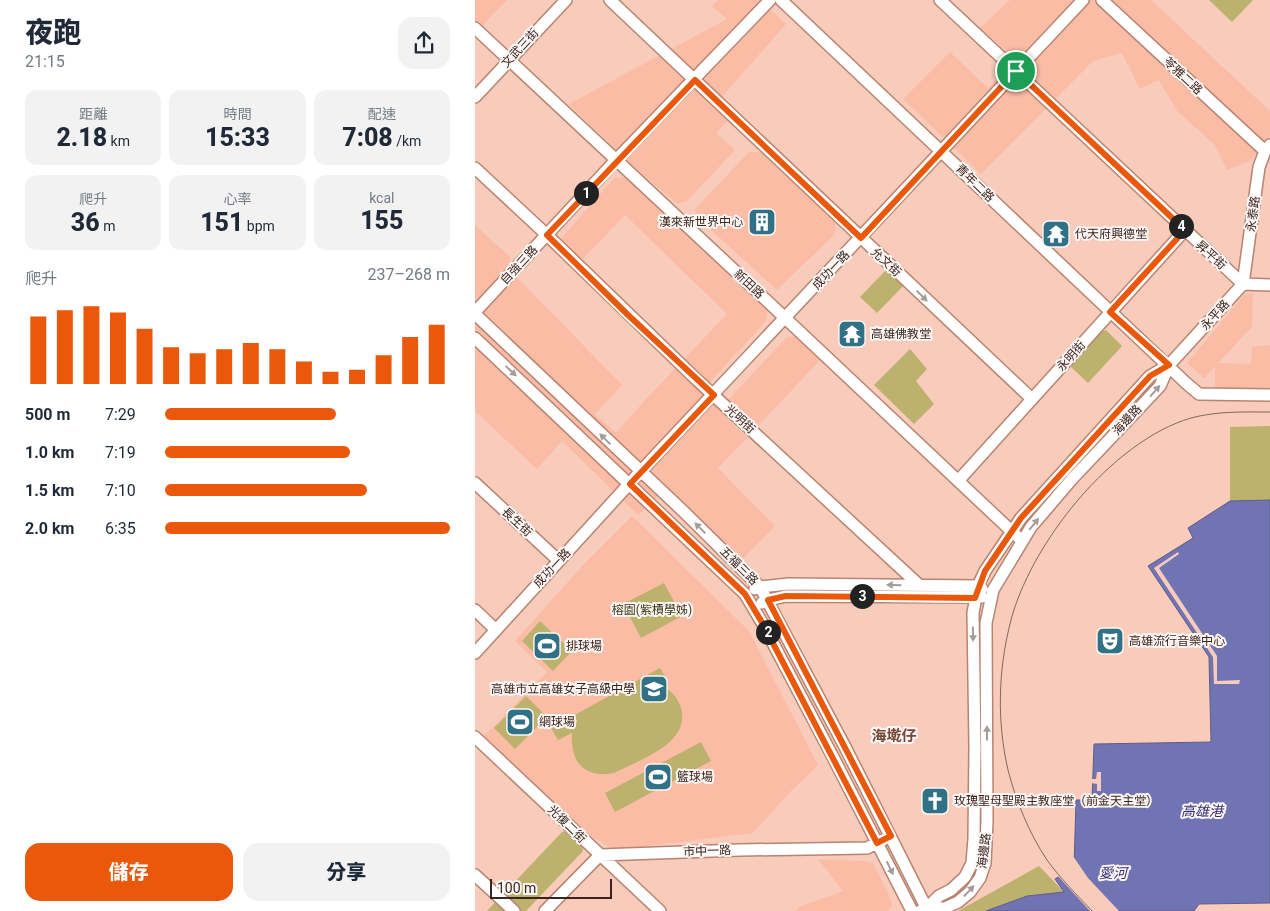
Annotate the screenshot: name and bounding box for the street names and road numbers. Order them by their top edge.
street label: 文武三街 [499,26,541,70]
street label: 苓雅二路 [1161,55,1205,97]
street label: 青年二路 [953,161,997,205]
street label: 永泰路 [1244,195,1262,233]
street label: 昇平街 [1193,238,1229,272]
street label: 自強三路 [498,243,540,287]
street label: 允文街 [868,245,904,279]
street label: 成功一路 [810,248,852,292]
street label: 新田路 [731,267,767,301]
street label: 永平路 [1198,297,1232,333]
street label: 永明街 [1054,338,1088,374]
street label: 光明街 [722,402,758,436]
street label: 海邊路 [1110,402,1144,438]
street label: 長生街 [499,505,535,539]
street label: 五福三路 [717,544,761,588]
street label: 成功一路 [531,546,573,590]
street label: 光復二街 [545,802,589,846]
street label: 海邊路 [975,832,993,870]
street label: 市中一路 [683,843,731,859]

